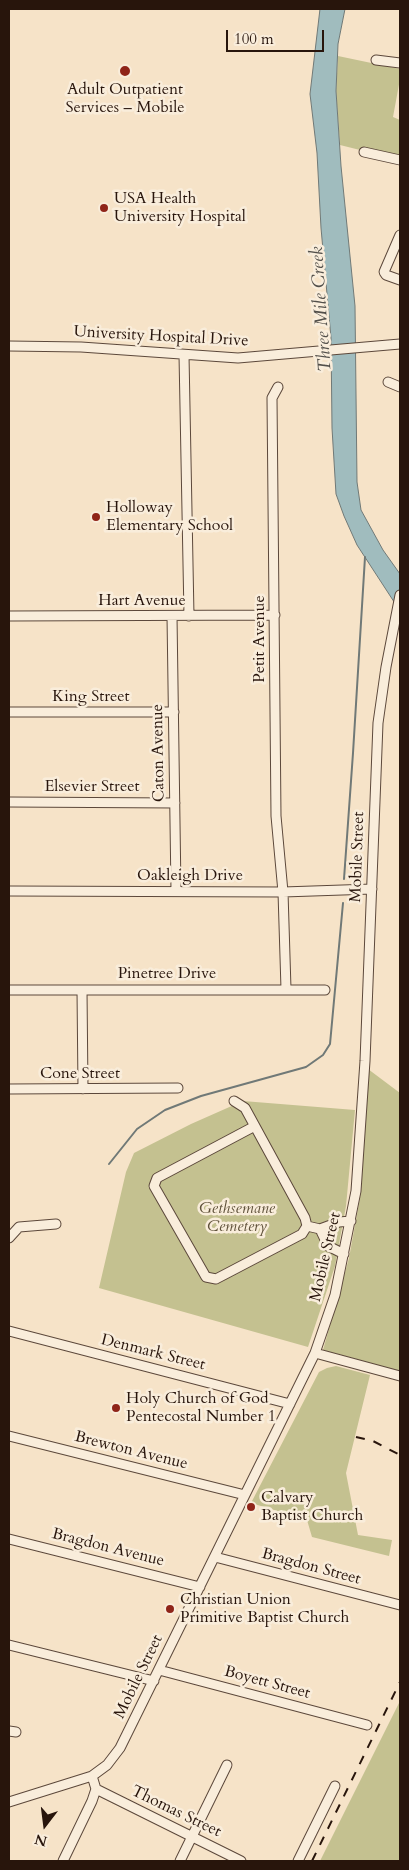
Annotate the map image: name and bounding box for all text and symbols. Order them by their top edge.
scale bar [229,20,326,52]
text: 100 m [234,29,274,49]
marker: Adult Outpatient Services – Mobile [118,64,132,78]
place label: Adult Outpatient Services – Mobile [65,80,185,118]
place label: USA Health University Hospital [114,189,246,227]
marker: USA Health University Hospital [98,202,110,214]
water label: Three Mile Creek [307,246,337,372]
street label: University Hospital Drive [73,323,249,351]
place label: Holloway Elementary School [106,498,233,536]
marker: Holloway Elementary School [90,511,102,523]
street label: Hart Avenue [98,591,186,611]
street label: Petit Avenue [250,595,270,683]
street label: King Street [52,687,130,707]
street label: Caton Avenue [149,704,169,802]
street label: Elsevier Street [44,777,140,797]
street label: Mobile Street [347,811,369,903]
street label: Oakleigh Drive [137,866,243,886]
street label: Pinetree Drive [118,964,216,984]
street label: Cone Street [40,1064,120,1084]
park label: Gethsemane Cemetery [199,1199,275,1237]
street label: Mobile Street [306,1211,346,1303]
street label: Denmark Street [99,1331,207,1375]
place label: Holy Church of God Pentecostal Number 1 [126,1389,276,1427]
marker: Holy Church of God Pentecostal Number 1 [110,1402,122,1414]
street label: Brewton Avenue [73,1428,189,1474]
place label: Calvary Baptist Church [261,1488,363,1526]
marker: Calvary Baptist Church [245,1501,257,1513]
street label: Bragdon Avenue [50,1525,166,1571]
street label: Bragdon Street [259,1545,363,1589]
place label: Christian Union Primitive Baptist Church [180,1590,349,1628]
marker: Christian Union Primitive Baptist Church [164,1603,176,1615]
street label: Mobile Street [110,1632,168,1722]
street label: Boyett Street [222,1662,312,1704]
street label: Thomas Street [128,1782,224,1842]
north arrow [20,1800,70,1850]
text: N [33,1829,49,1851]

